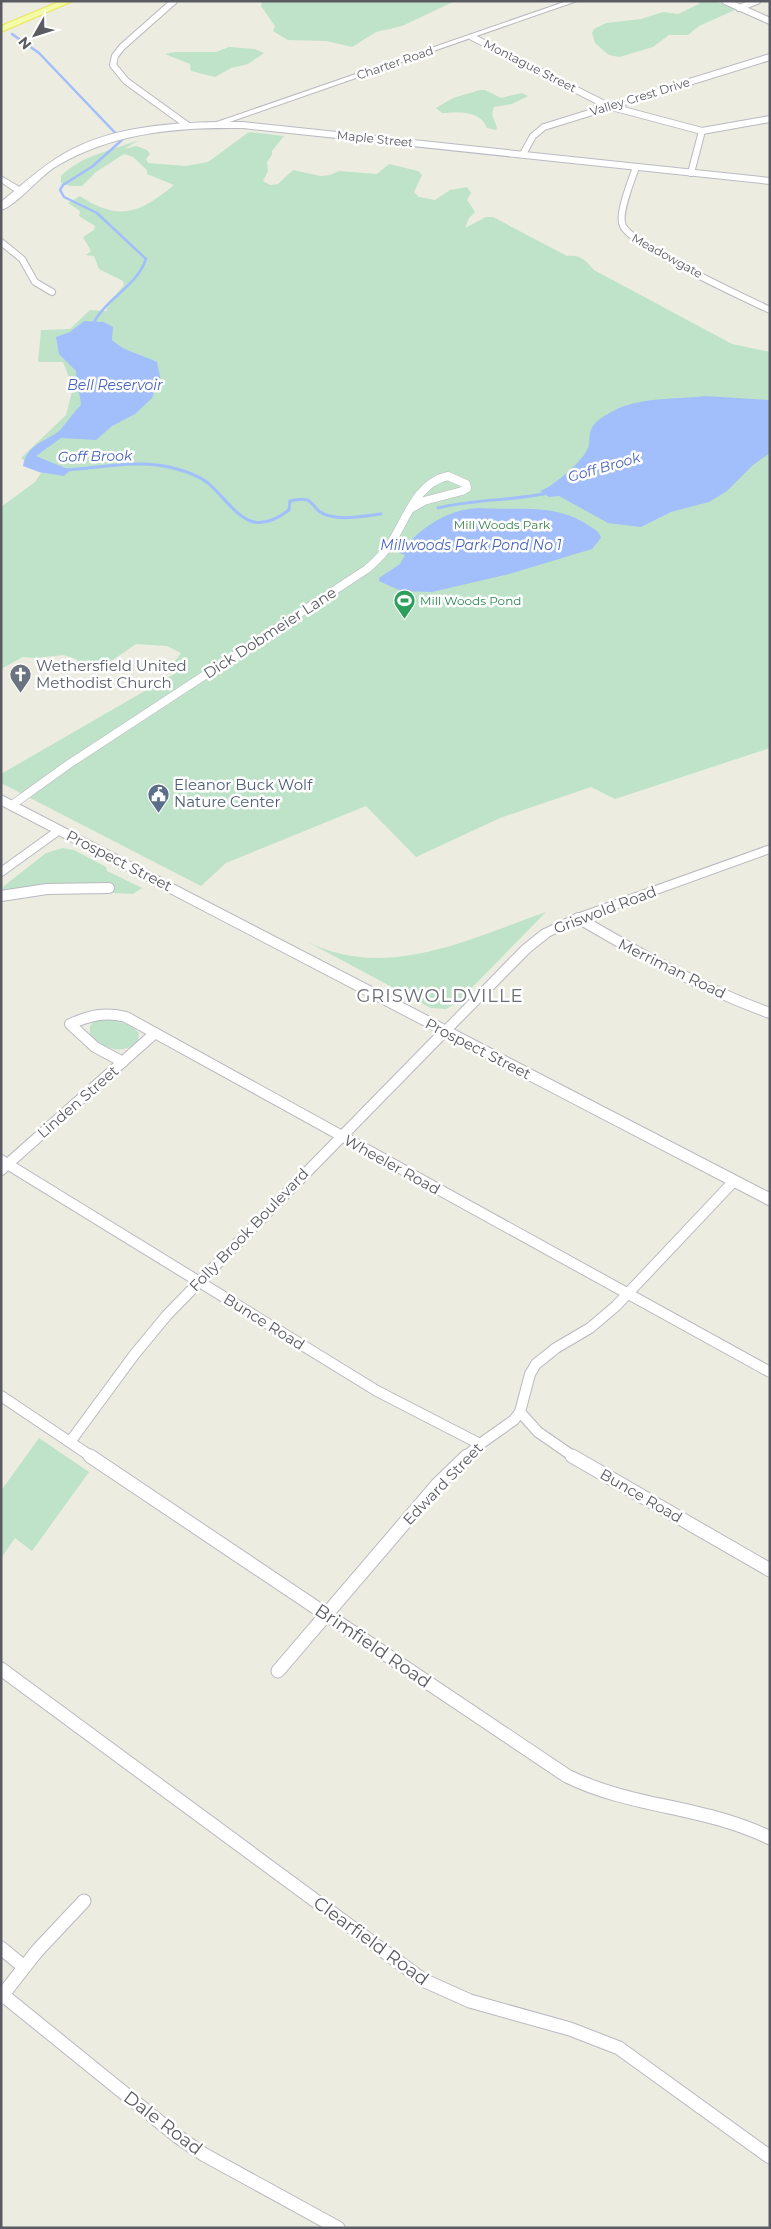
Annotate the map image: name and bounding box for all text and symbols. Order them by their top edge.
north arrow [10,10,60,60]
text: N [14,33,35,53]
street label: Montague Street [481,36,579,95]
street label: Charter Road [355,42,435,83]
street label: Valley Crest Drive [588,74,692,119]
street label: Maple Street [336,127,414,150]
street label: Meadowgate [629,230,705,281]
water label: Bell Reservoir [67,376,163,394]
water label: Goff Brook [58,446,133,466]
water label: Goff Brook [566,448,643,486]
park label: Mill Woods Park [454,517,551,532]
water label: Millwoods Park Pond No 1 [380,536,562,554]
street label: Dick Dobmeier Lane [200,583,340,683]
sports icon: Mill Woods Pond [392,589,416,620]
place label: Mill Woods Pond [420,593,521,608]
place label: Wethersfield United Methodist Church [36,656,187,692]
church icon: Wethersfield United Methodist Church [8,663,32,694]
place label: Eleanor Buck Wolf Nature Center [174,775,313,811]
public building icon: Eleanor Buck Wolf Nature Center [146,782,170,813]
street label: Prospect Street [63,826,175,895]
street label: Griswold Road [551,881,659,938]
street label: Merriman Road [615,934,729,1003]
district label: GRISWOLDVILLE [356,985,524,1007]
street label: Prospect Street [422,1014,534,1083]
street label: Linden Street [33,1061,122,1142]
street label: Wheeler Road [341,1130,444,1199]
street label: Folly Brook Boulevard [185,1164,312,1295]
street label: Bunce Road [220,1289,308,1354]
street label: Edward Street [399,1439,487,1529]
street label: Bunce Road [597,1464,686,1527]
street label: Brimfield Road [311,1599,435,1693]
street label: Clearfield Road [309,1892,433,1990]
street label: Dale Road [119,2086,207,2160]

